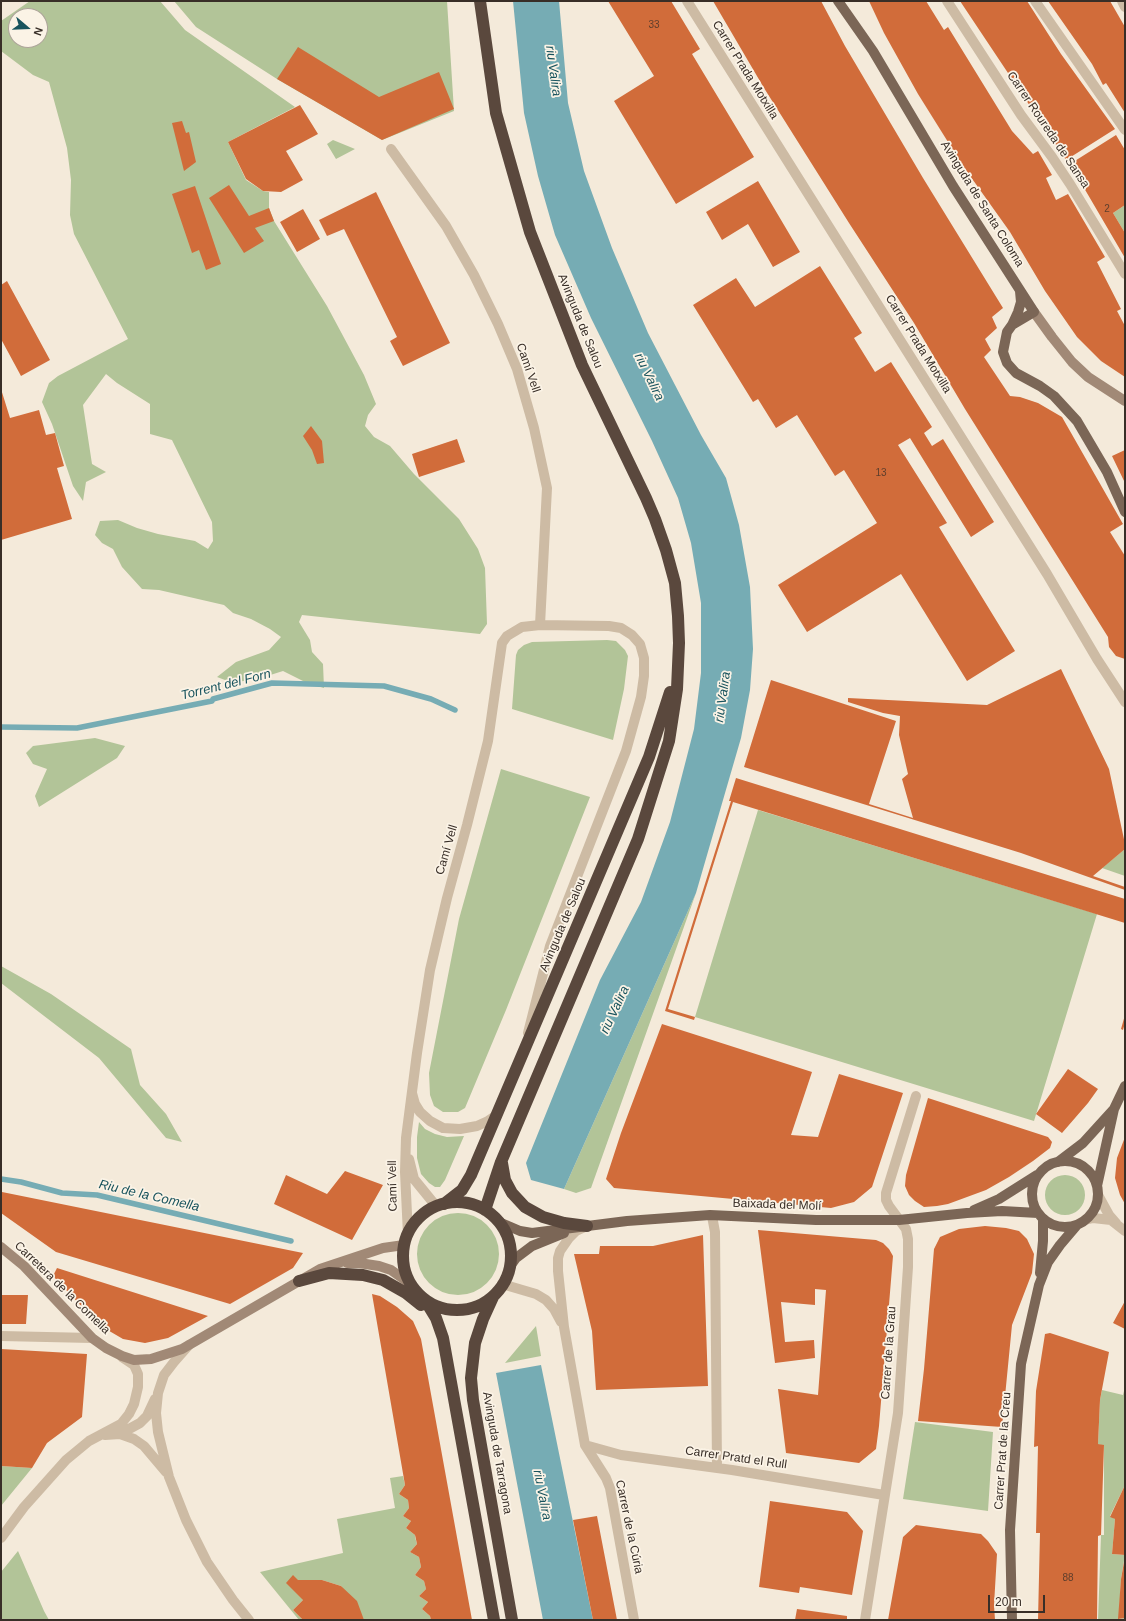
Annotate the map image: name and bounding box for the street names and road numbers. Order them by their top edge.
street label: Carrer Prada Motxilla [709,18,781,122]
street label: Carrer Roureda de Sansa [1004,69,1092,191]
street label: Avinguda de Santa Coloma [937,138,1027,270]
street label: Avinguda de Salou [554,272,606,370]
street label: Carrer Prada Motxilla [882,292,954,396]
street label: Camí Vell [513,341,543,395]
street label: Camí Vell [433,823,461,877]
street label: Avinguda de Salou [537,876,589,974]
street label: Camí Vell [385,1160,401,1212]
street label: Baixada del Molí [732,1196,822,1214]
street label: Carretera de la Comella [11,1239,113,1337]
street label: Carrer de la Grau [879,1306,899,1400]
street label: Avinguda de Tarragona [479,1391,515,1515]
street label: Carrer Prat de la Creu [992,1392,1014,1510]
street label: Carrer Pratd el Rull [684,1444,788,1472]
street label: Carrer de la Cúria [612,1479,646,1575]

